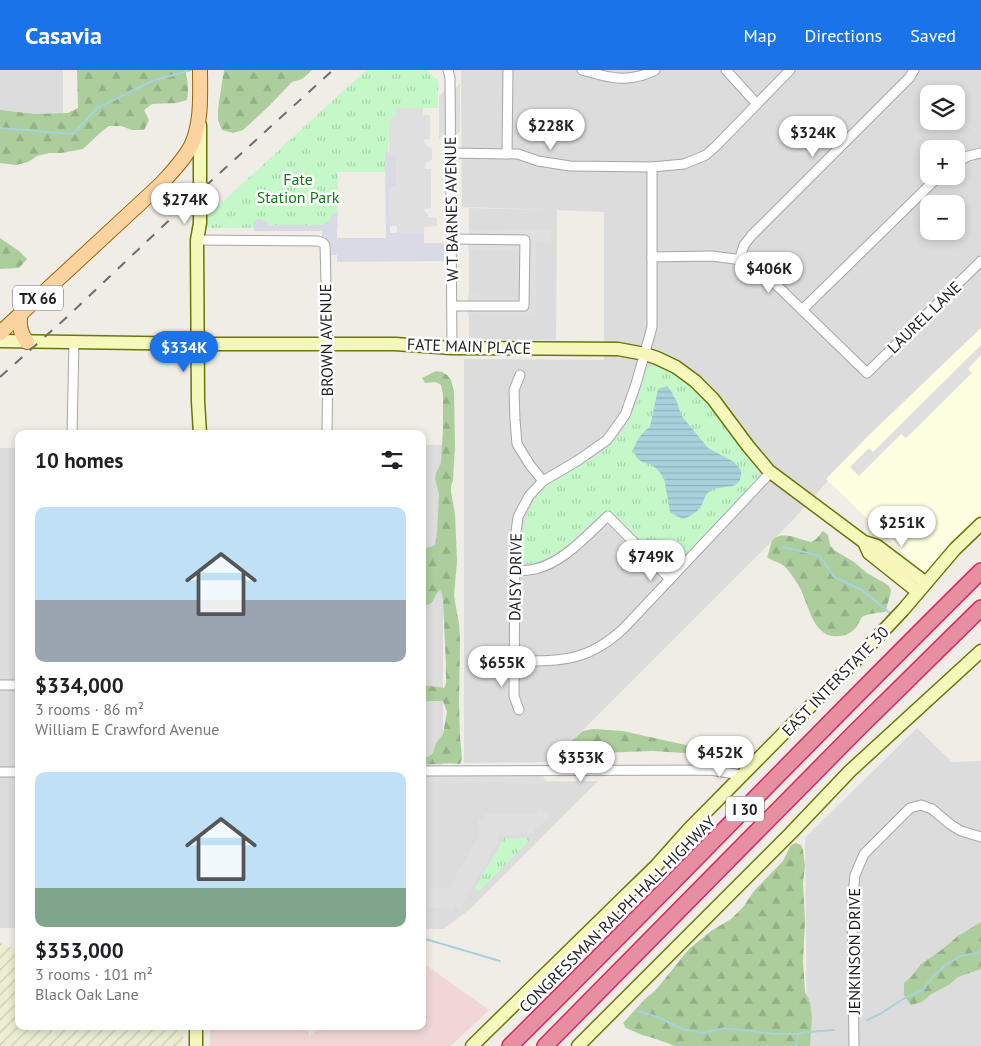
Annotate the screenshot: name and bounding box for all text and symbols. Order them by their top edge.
text: Casavia [25,20,102,51]
text: Map [744,24,776,47]
text: Directions [804,24,882,47]
text: Saved [910,24,956,47]
map controls [920,85,965,240]
button: layers [920,85,965,130]
pin: $228K [516,108,586,151]
text: $228K [528,115,574,135]
pin: $324K [778,116,848,158]
text: $324K [790,122,836,142]
street label: W T BARNES AVENUE [440,136,462,282]
button: + [920,140,965,185]
park label: Fate Station Park [257,169,340,207]
pin: $274K [150,182,220,225]
text: $274K [162,189,208,209]
button: − [920,195,965,240]
pin: $406K [734,252,804,294]
text: $406K [746,258,792,278]
street label: LAUREL LANE [883,277,965,357]
street label: BROWN AVENUE [315,284,337,396]
road number: TX 66 [13,286,63,310]
pin: $334K [149,330,219,373]
street label: FATE MAIN PLACE [407,334,531,358]
text: $334K [161,337,207,357]
icon: filters [378,446,406,474]
text: 10 homes [35,447,123,474]
pin: $251K [867,506,937,548]
text: $251K [879,512,925,532]
street label: DAISY DRIVE [504,533,526,621]
icon: home [176,539,266,629]
pin: $749K [616,540,686,582]
text: $749K [628,546,674,566]
street label: EAST INTERSTATE 30 [777,622,893,740]
pin: $655K [467,646,537,688]
text: $655K [479,652,525,672]
text: $334,000 [35,672,124,699]
text: 3 rooms · 86 m² [35,699,144,719]
text: William E Crawford Avenue [35,719,220,739]
pin: $452K [685,736,755,778]
pin: $353K [546,740,616,783]
text: $452K [697,742,743,762]
text: $353K [558,747,604,767]
road number: I 30 [726,796,764,822]
icon: home [176,804,266,894]
street label: CONGRESSMAN RALPH HALL HIGHWAY [515,812,719,1016]
street label: JENKINSON DRIVE [844,888,864,1015]
text: $353,000 [35,937,124,964]
text: 3 rooms · 101 m² [35,964,153,984]
text: Black Oak Lane [35,984,139,1004]

